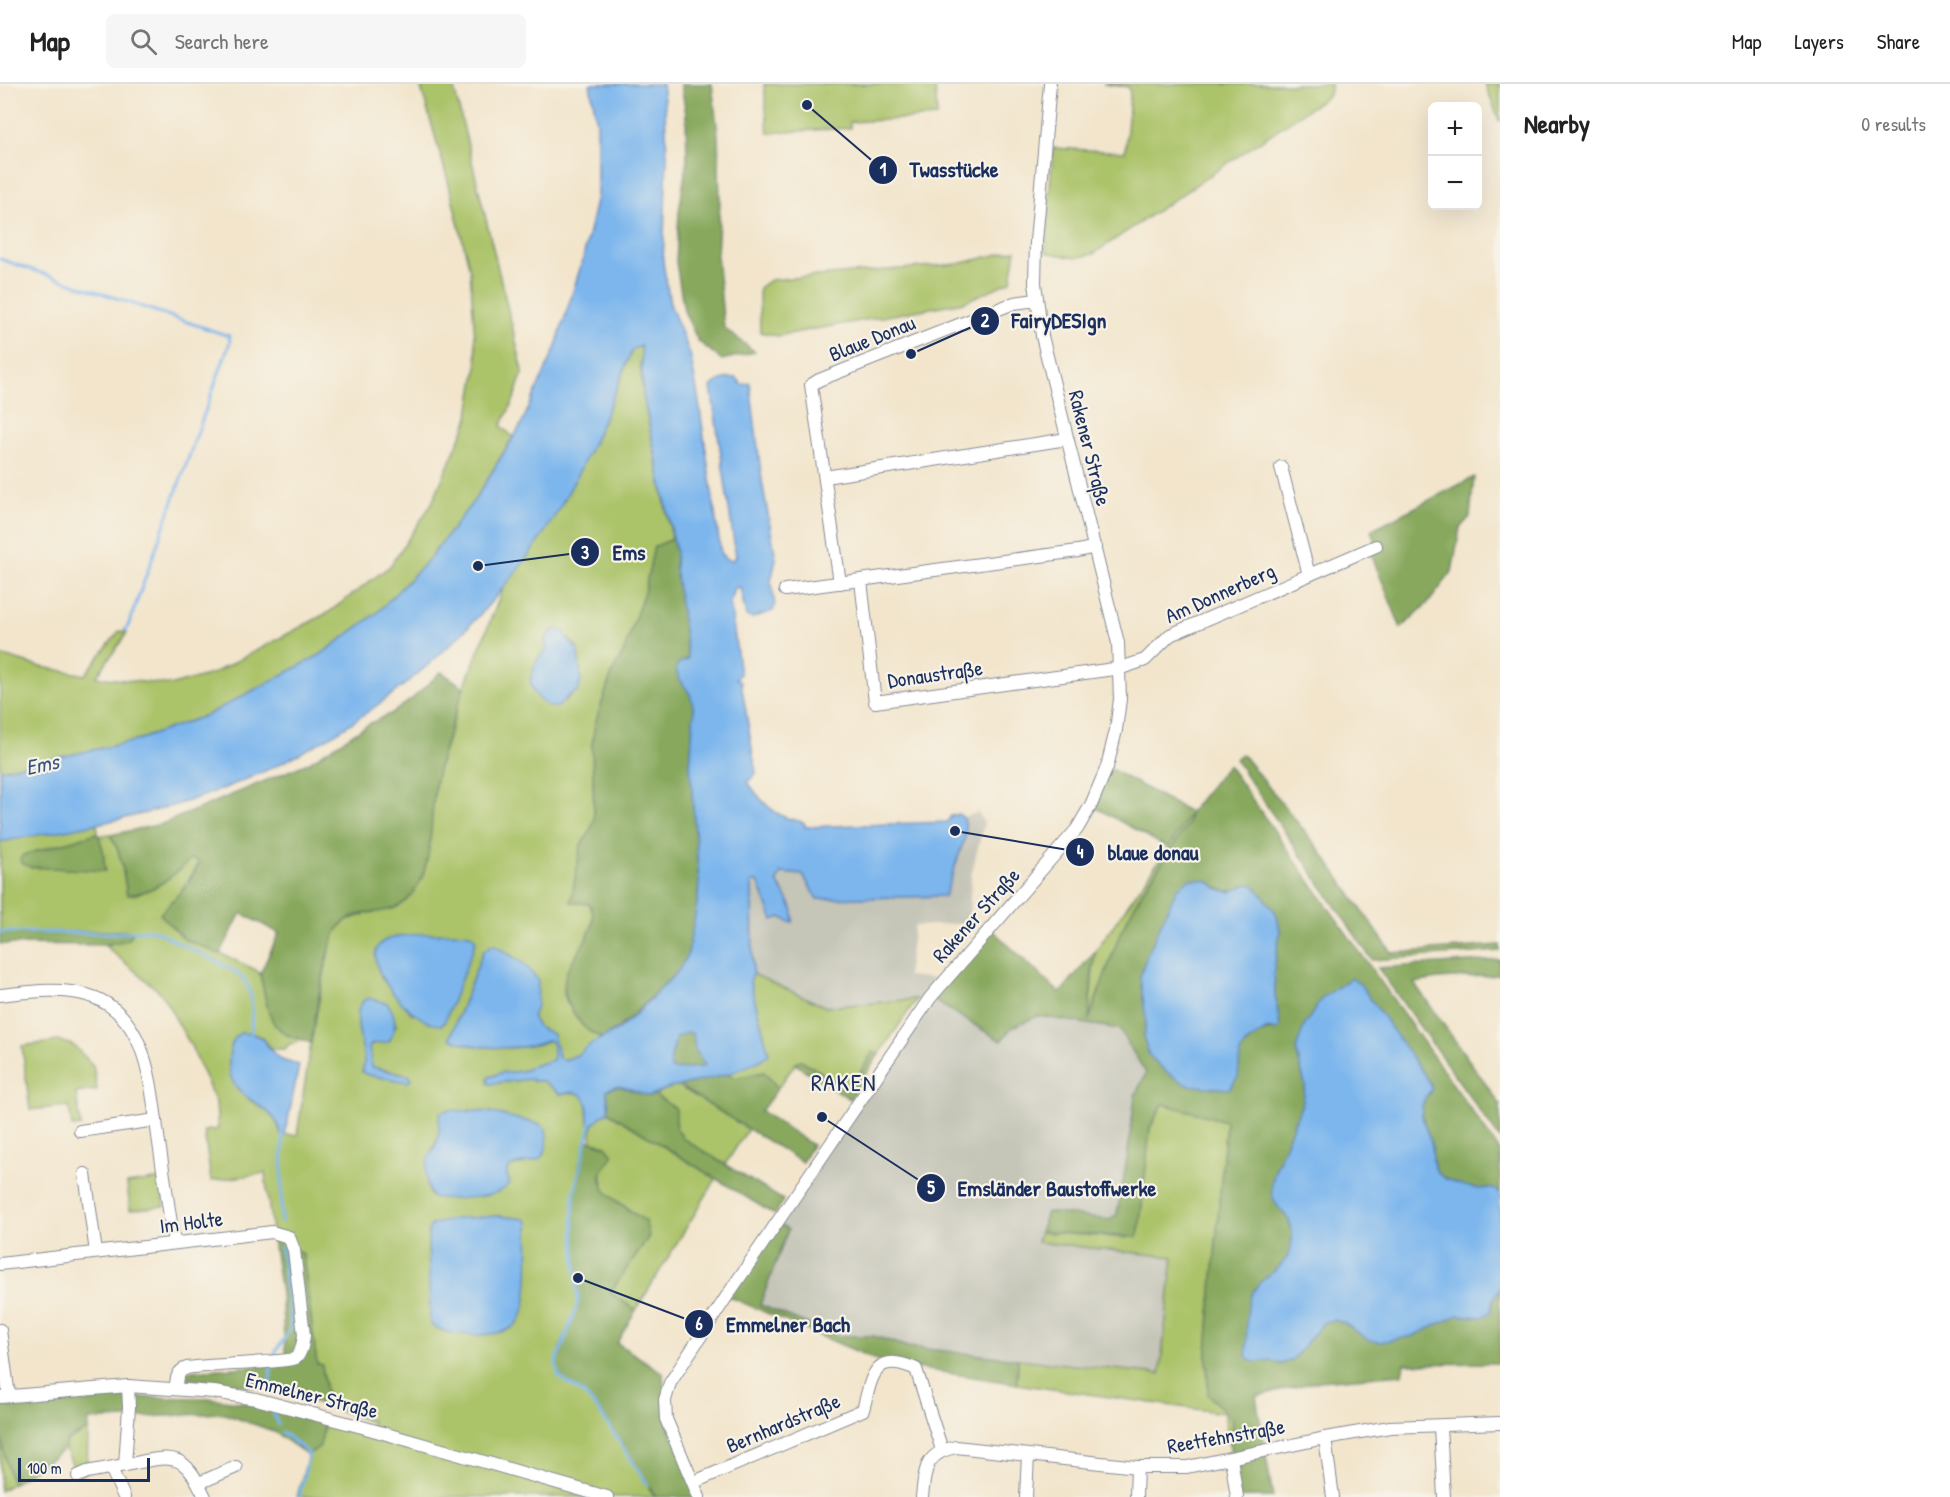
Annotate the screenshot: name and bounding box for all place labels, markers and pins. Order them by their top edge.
callout: Twasstücke [868,150,1011,190]
callout: FairyDESIgn [970,301,1119,341]
callout: Ems [570,532,657,572]
callout: blaue donau [1065,832,1210,872]
callout: Emsländer Baustoffwerke [916,1168,1169,1208]
callout: Emmelner Bach [684,1304,862,1344]

